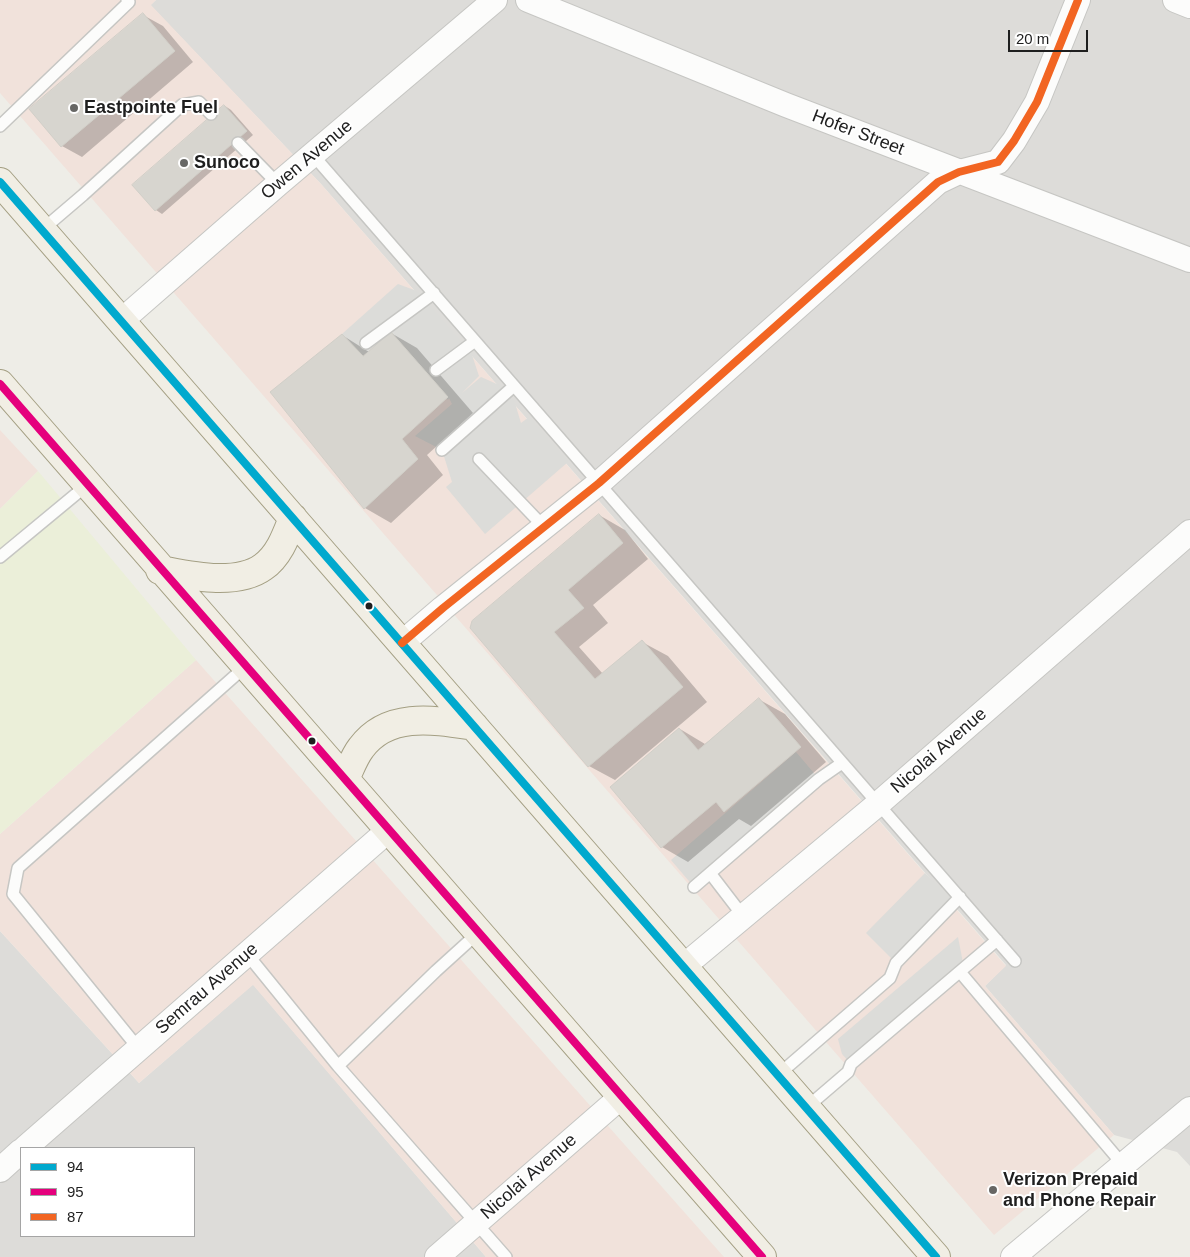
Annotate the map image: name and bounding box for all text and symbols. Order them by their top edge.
scale bar [1010,20,1090,52]
text: 20 m [1016,30,1049,47]
place label: Eastpointe Fuel [84,97,218,119]
marker: Eastpointe Fuel [68,102,80,114]
street label: Hofer Street [809,106,907,160]
street label: Owen Avenue [257,115,357,205]
place label: Sunoco [194,152,260,174]
marker: Sunoco [178,157,190,169]
unlabelled marker [364,601,374,611]
street label: Nicolai Avenue [887,704,991,798]
unlabelled marker [307,736,317,746]
street label: Semrau Avenue [151,939,263,1039]
street label: Nicolai Avenue [477,1130,581,1224]
legend [20,1147,195,1237]
text: 94 [67,1158,84,1175]
place label: Verizon Prepaid and Phone Repair [1003,1169,1156,1212]
text: 95 [67,1183,84,1200]
marker: Verizon Prepaid and Phone Repair [987,1184,999,1196]
text: 87 [67,1208,84,1225]

